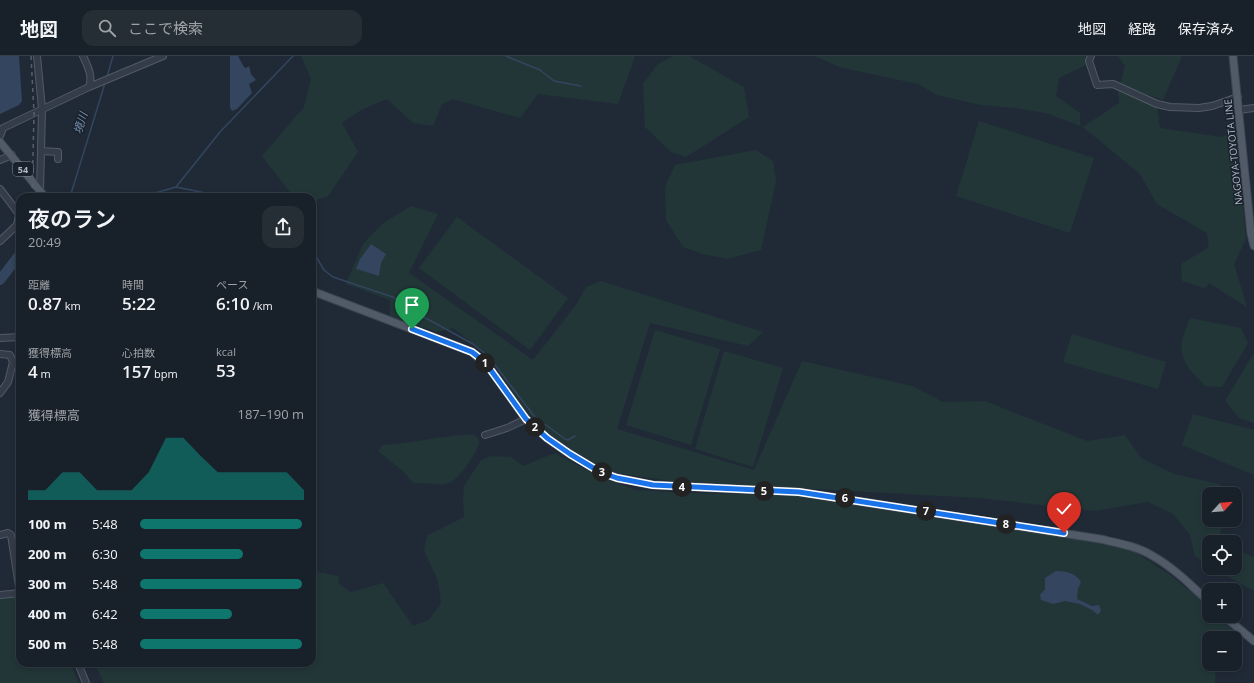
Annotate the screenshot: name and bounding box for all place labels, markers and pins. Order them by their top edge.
pin [395,288,429,329]
pin: 1 [475,353,495,373]
pin: 2 [525,417,545,437]
pin: 3 [592,462,612,482]
pin: 4 [672,477,692,497]
pin: 5 [754,481,774,501]
pin: 6 [835,488,855,508]
pin [1047,492,1081,533]
pin: 7 [916,501,936,521]
pin: 8 [996,514,1016,534]

